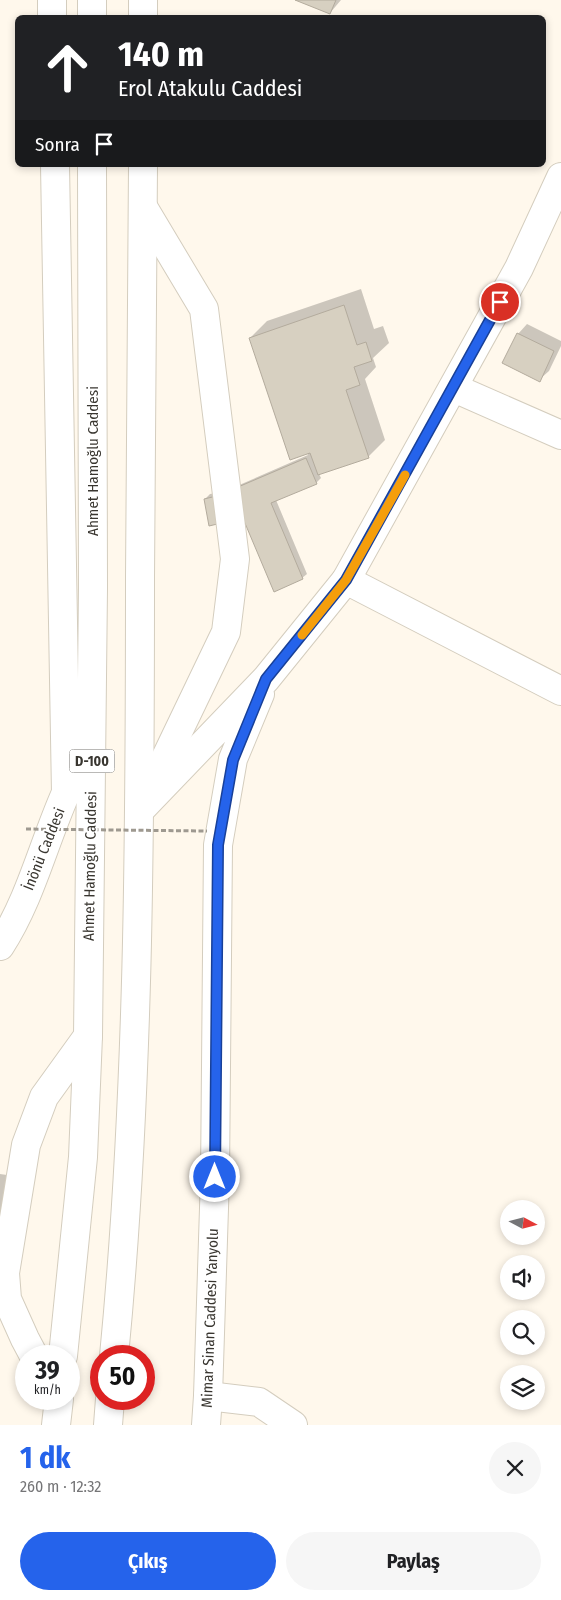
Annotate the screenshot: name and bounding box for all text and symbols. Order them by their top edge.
text: 140 m [118,33,204,75]
icon: ahead [35,35,100,100]
text: Erol Atakulu Caddesi [118,75,302,102]
icon: arrive [90,130,118,158]
text: Sonra [35,133,80,156]
pin [479,281,521,323]
icon: arrive [486,288,514,316]
street label: Ahmet Hamoğlu Caddesi [84,386,102,536]
road number: D-100 [70,749,114,772]
street label: Ahmet Hamoğlu Caddesi [80,791,100,941]
street label: İnönü Caddesi [19,805,69,893]
position arrow [188,1150,240,1202]
north arrow [500,1200,545,1245]
map controls [500,1200,545,1410]
street label: Mimar Sinan Caddesi Yanyolu [198,1228,222,1408]
button: sound [500,1255,545,1300]
button: search [500,1310,545,1355]
speed limit sign: 50 [90,1345,155,1410]
text: 39 [35,1356,60,1386]
button: layers [500,1365,545,1410]
text: km/h [34,1383,61,1397]
text: 1 dk [20,1440,71,1476]
button: close [489,1442,541,1494]
text: 260 m · 12:32 [20,1477,101,1496]
button: Çıkış [20,1532,276,1590]
button: Paylaş [286,1532,541,1590]

